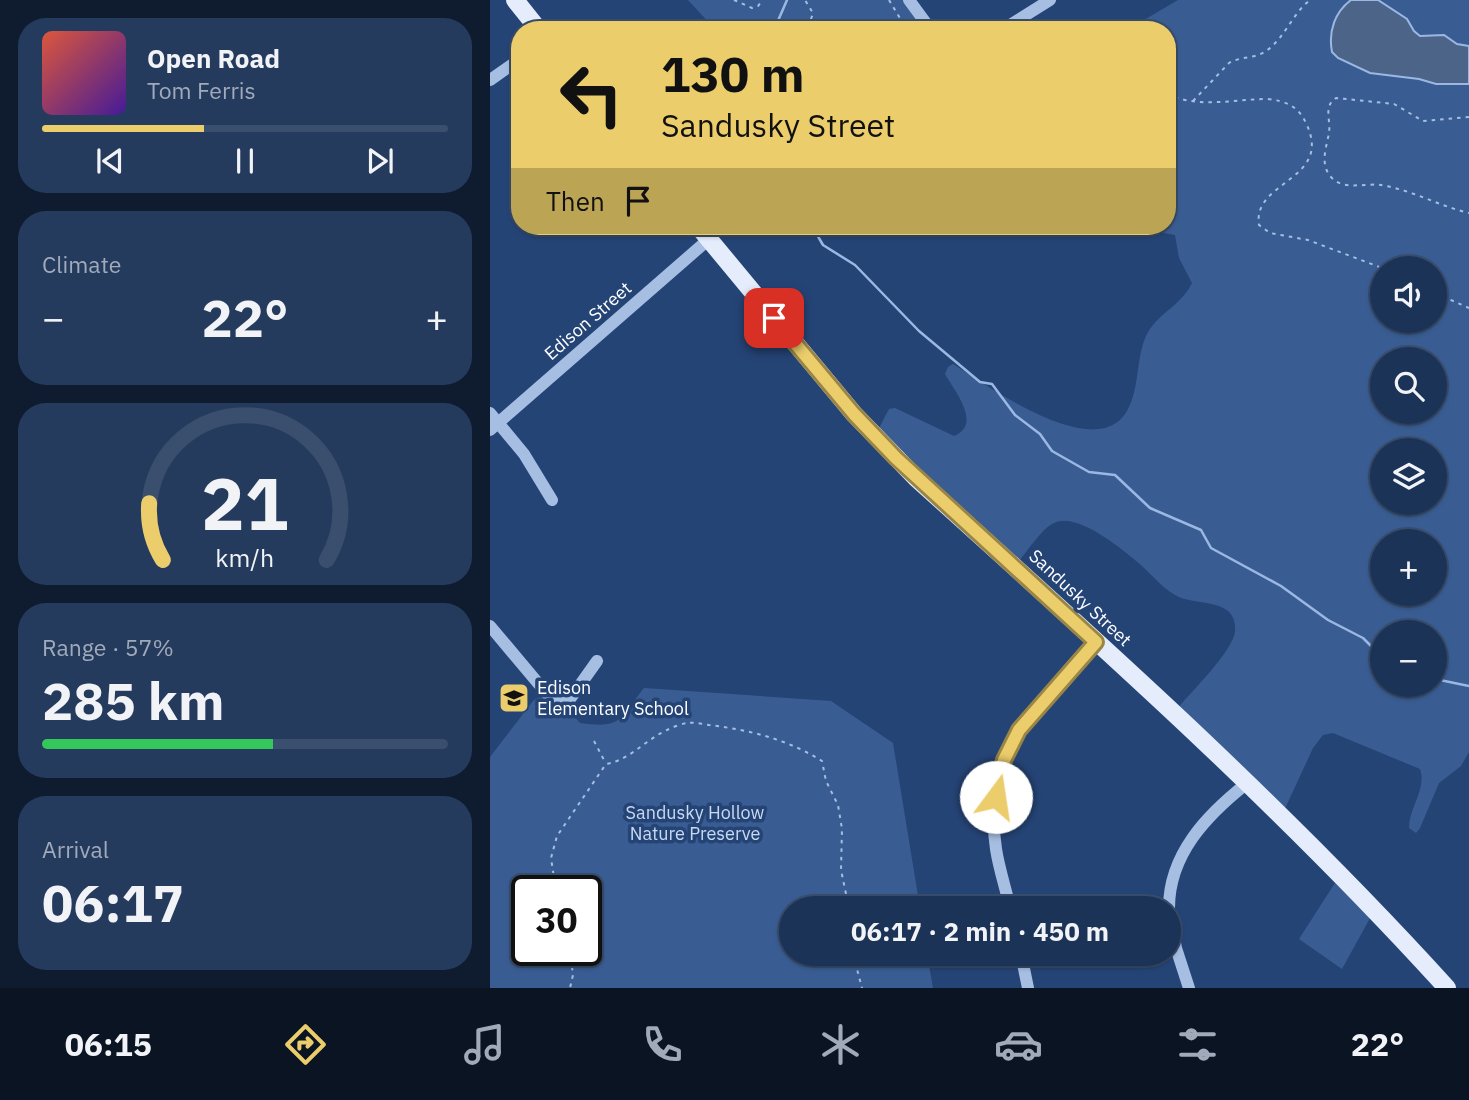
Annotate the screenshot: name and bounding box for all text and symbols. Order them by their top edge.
text: Open Road [147,41,280,75]
text: 130 m [661,42,805,105]
icon: left [546,49,637,140]
text: Tom Ferris [147,75,256,105]
text: Sandusky Street [661,104,895,146]
icon: previous [91,142,129,180]
icon: pause [226,142,264,180]
icon: next [361,142,399,180]
icon: arrive [619,182,657,220]
text: Then [546,184,605,218]
text: Climate [42,249,121,279]
map controls [1370,256,1447,697]
button: sound [1370,256,1447,333]
street label: Edison Street [539,277,636,365]
text: 22° [202,284,288,351]
pin [744,288,804,348]
text: − [42,293,65,342]
text: + [425,293,448,342]
icon: arrive [755,299,793,337]
button: search [1370,347,1447,424]
button: layers [1370,438,1447,515]
text: 21 [201,455,289,550]
button: + [1370,529,1447,606]
text: km/h [216,541,274,574]
street label: Sandusky Street [1024,544,1136,651]
button: − [1370,620,1447,697]
text: Range · 57% [42,632,174,662]
text: 285 km [42,667,224,734]
place label: Edison Elementary School [537,676,689,720]
school or university icon: Edison Elementary School [497,681,531,715]
position arrow [959,760,1033,834]
park label: Sandusky Hollow Nature Preserve [626,801,765,845]
text: Arrival [42,834,109,864]
text: 06:17 [42,869,184,936]
speed limit sign: 30 [511,875,602,966]
text: 06:17 · 2 min · 450 m [851,914,1109,948]
icon: directions [281,1020,330,1069]
icon: music [460,1020,509,1069]
icon: phone [638,1020,687,1069]
icon: climate [816,1020,865,1069]
icon: car [994,1020,1043,1069]
icon: filters [1173,1020,1222,1069]
text: 06:15 [65,1023,152,1065]
text: 22° [1351,1023,1404,1065]

